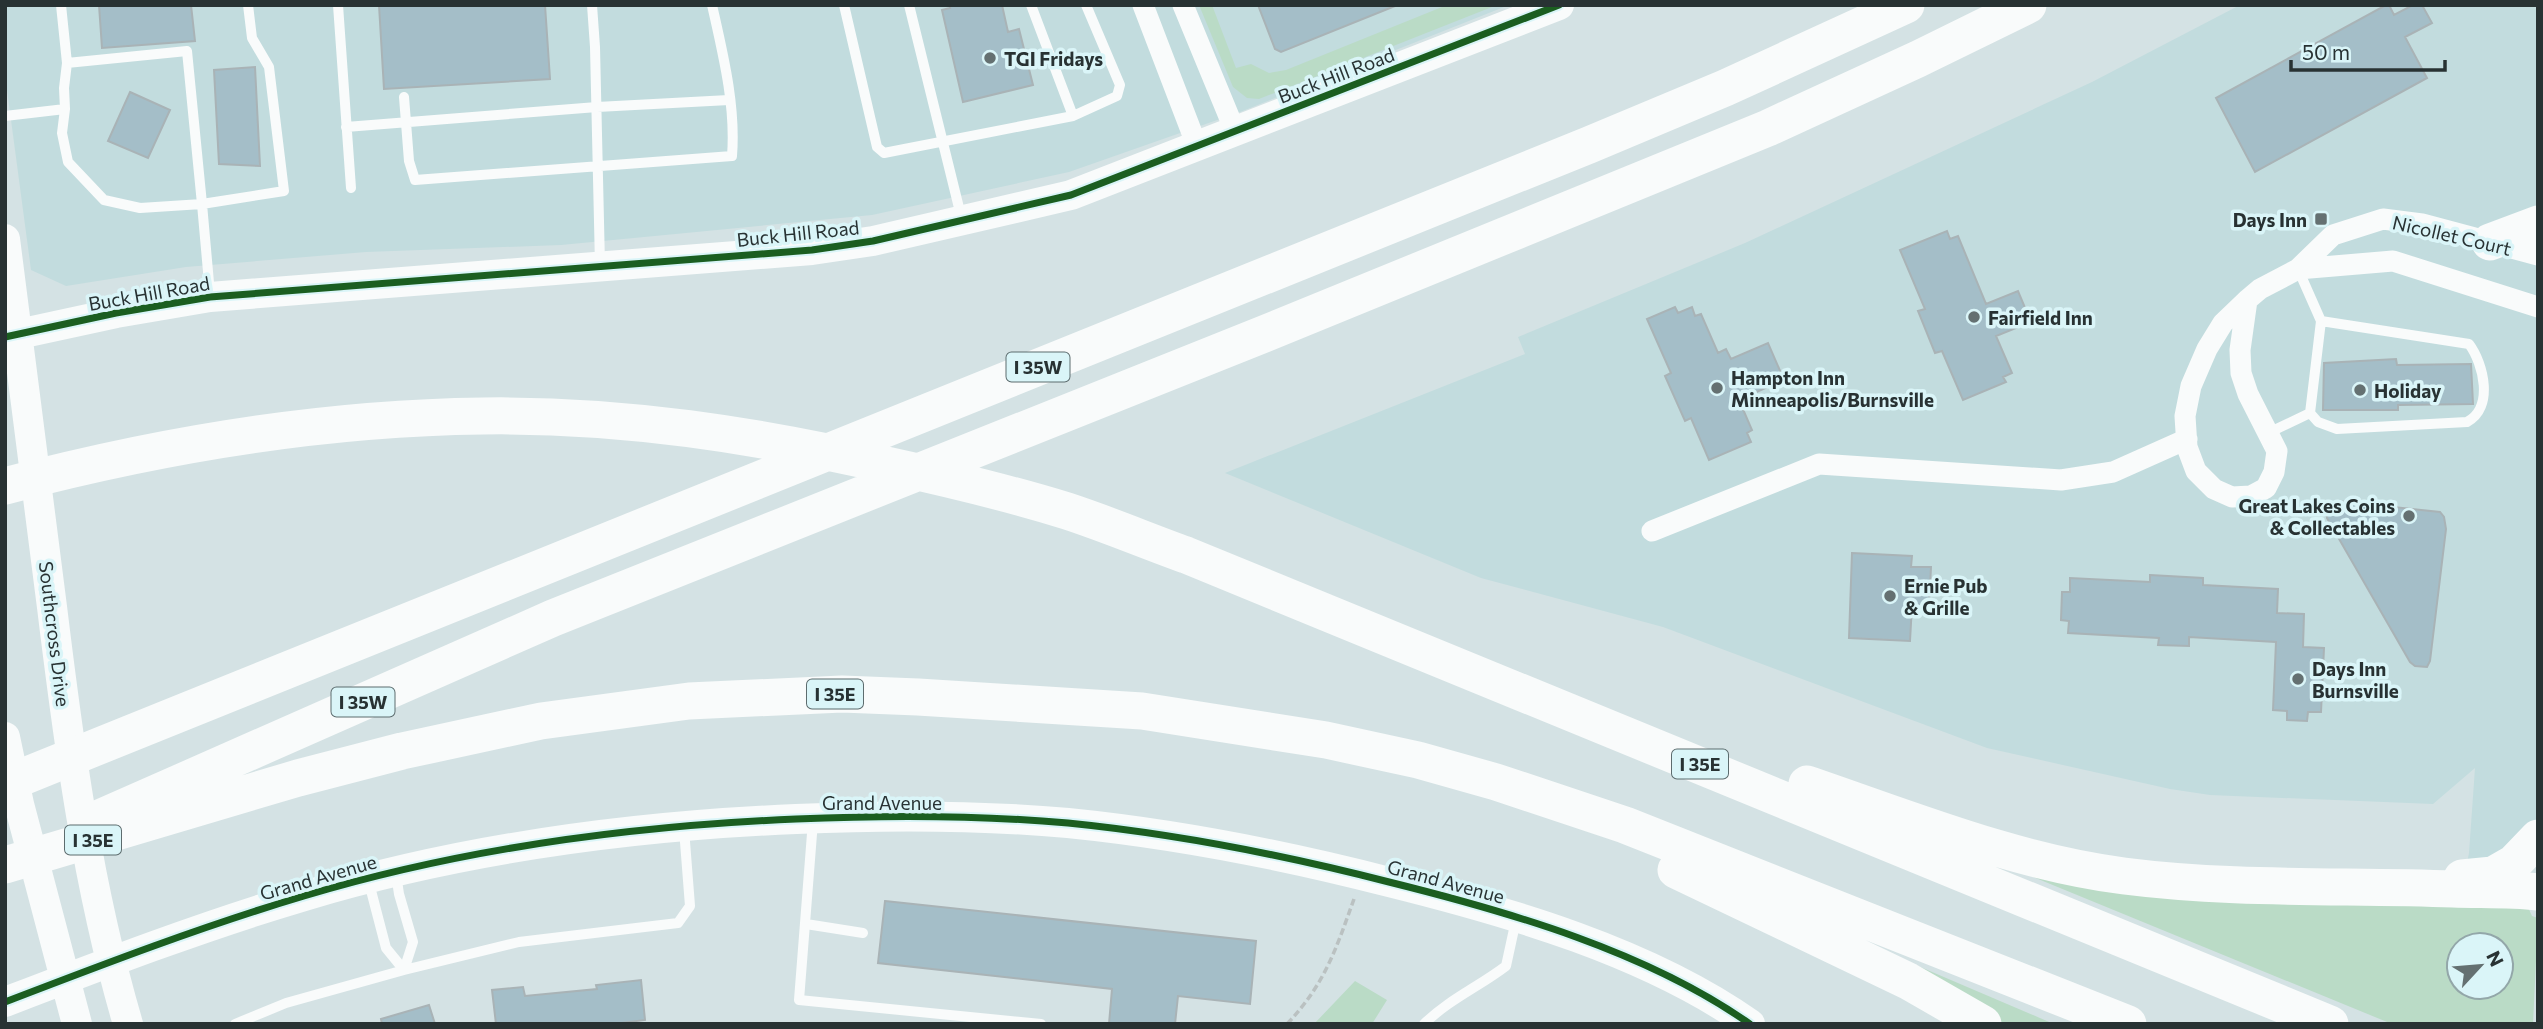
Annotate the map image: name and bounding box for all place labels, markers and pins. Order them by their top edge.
place label: TGI Fridays [1004,47,1103,70]
marker: TGI Fridays [982,50,998,66]
place label: Days Inn [2233,208,2307,231]
marker: Days Inn [2313,211,2329,227]
place label: Fairfield Inn [1988,306,2093,329]
marker: Fairfield Inn [1966,309,1982,325]
place label: Hampton Inn Minneapolis/Burnsville [1731,366,1934,411]
place label: Holiday [2374,379,2442,402]
marker: Hampton Inn Minneapolis/Burnsville [1709,380,1725,396]
marker: Holiday [2352,382,2368,398]
place label: Great Lakes Coins & Collectables [2238,494,2395,539]
marker: Great Lakes Coins & Collectables [2401,508,2417,524]
place label: Ernie Pub & Grille [1904,574,1988,619]
marker: Ernie Pub & Grille [1882,588,1898,604]
place label: Days Inn Burnsville [2312,657,2399,702]
marker: Days Inn Burnsville [2290,671,2306,687]

